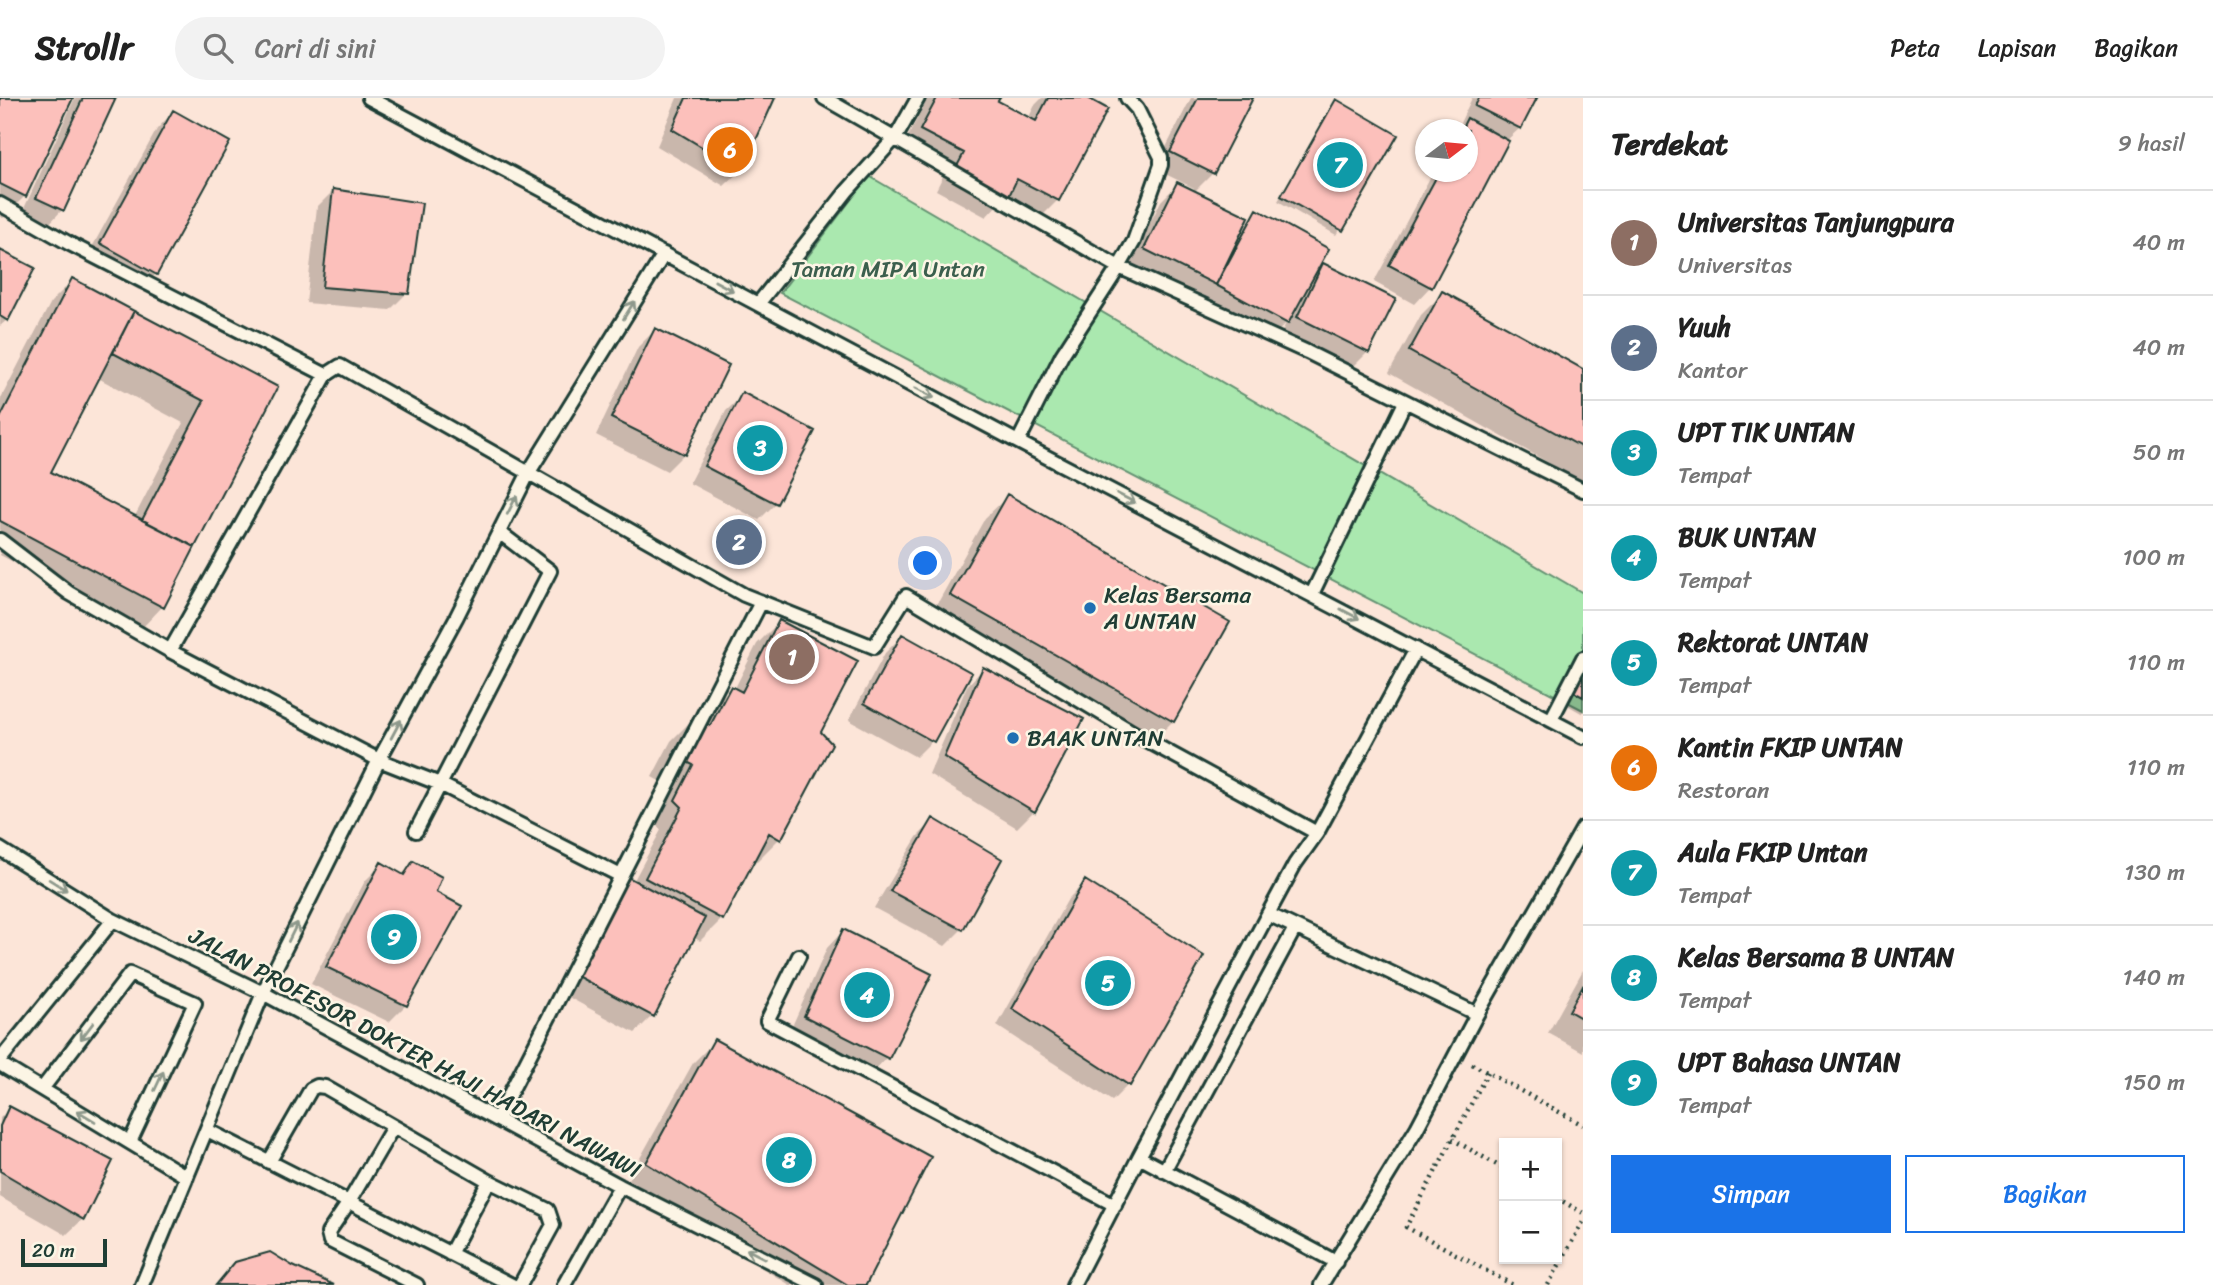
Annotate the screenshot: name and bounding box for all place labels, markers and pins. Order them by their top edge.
pin: 6 [707,124,753,176]
pin: 7 [1317,139,1363,191]
pin: 3 [737,422,783,474]
pin: 2 [716,516,762,568]
place label: Kelas Bersama A UNTAN [1103,575,1252,642]
marker: Kelas Bersama A UNTAN [1082,600,1098,616]
pin: 1 [769,631,815,683]
place label: BAAK UNTAN [1027,718,1164,759]
marker: BAAK UNTAN [1005,730,1021,746]
pin: 9 [371,911,417,963]
pin: 5 [1085,957,1131,1009]
pin: 4 [844,969,890,1021]
pin: 8 [766,1134,812,1186]

